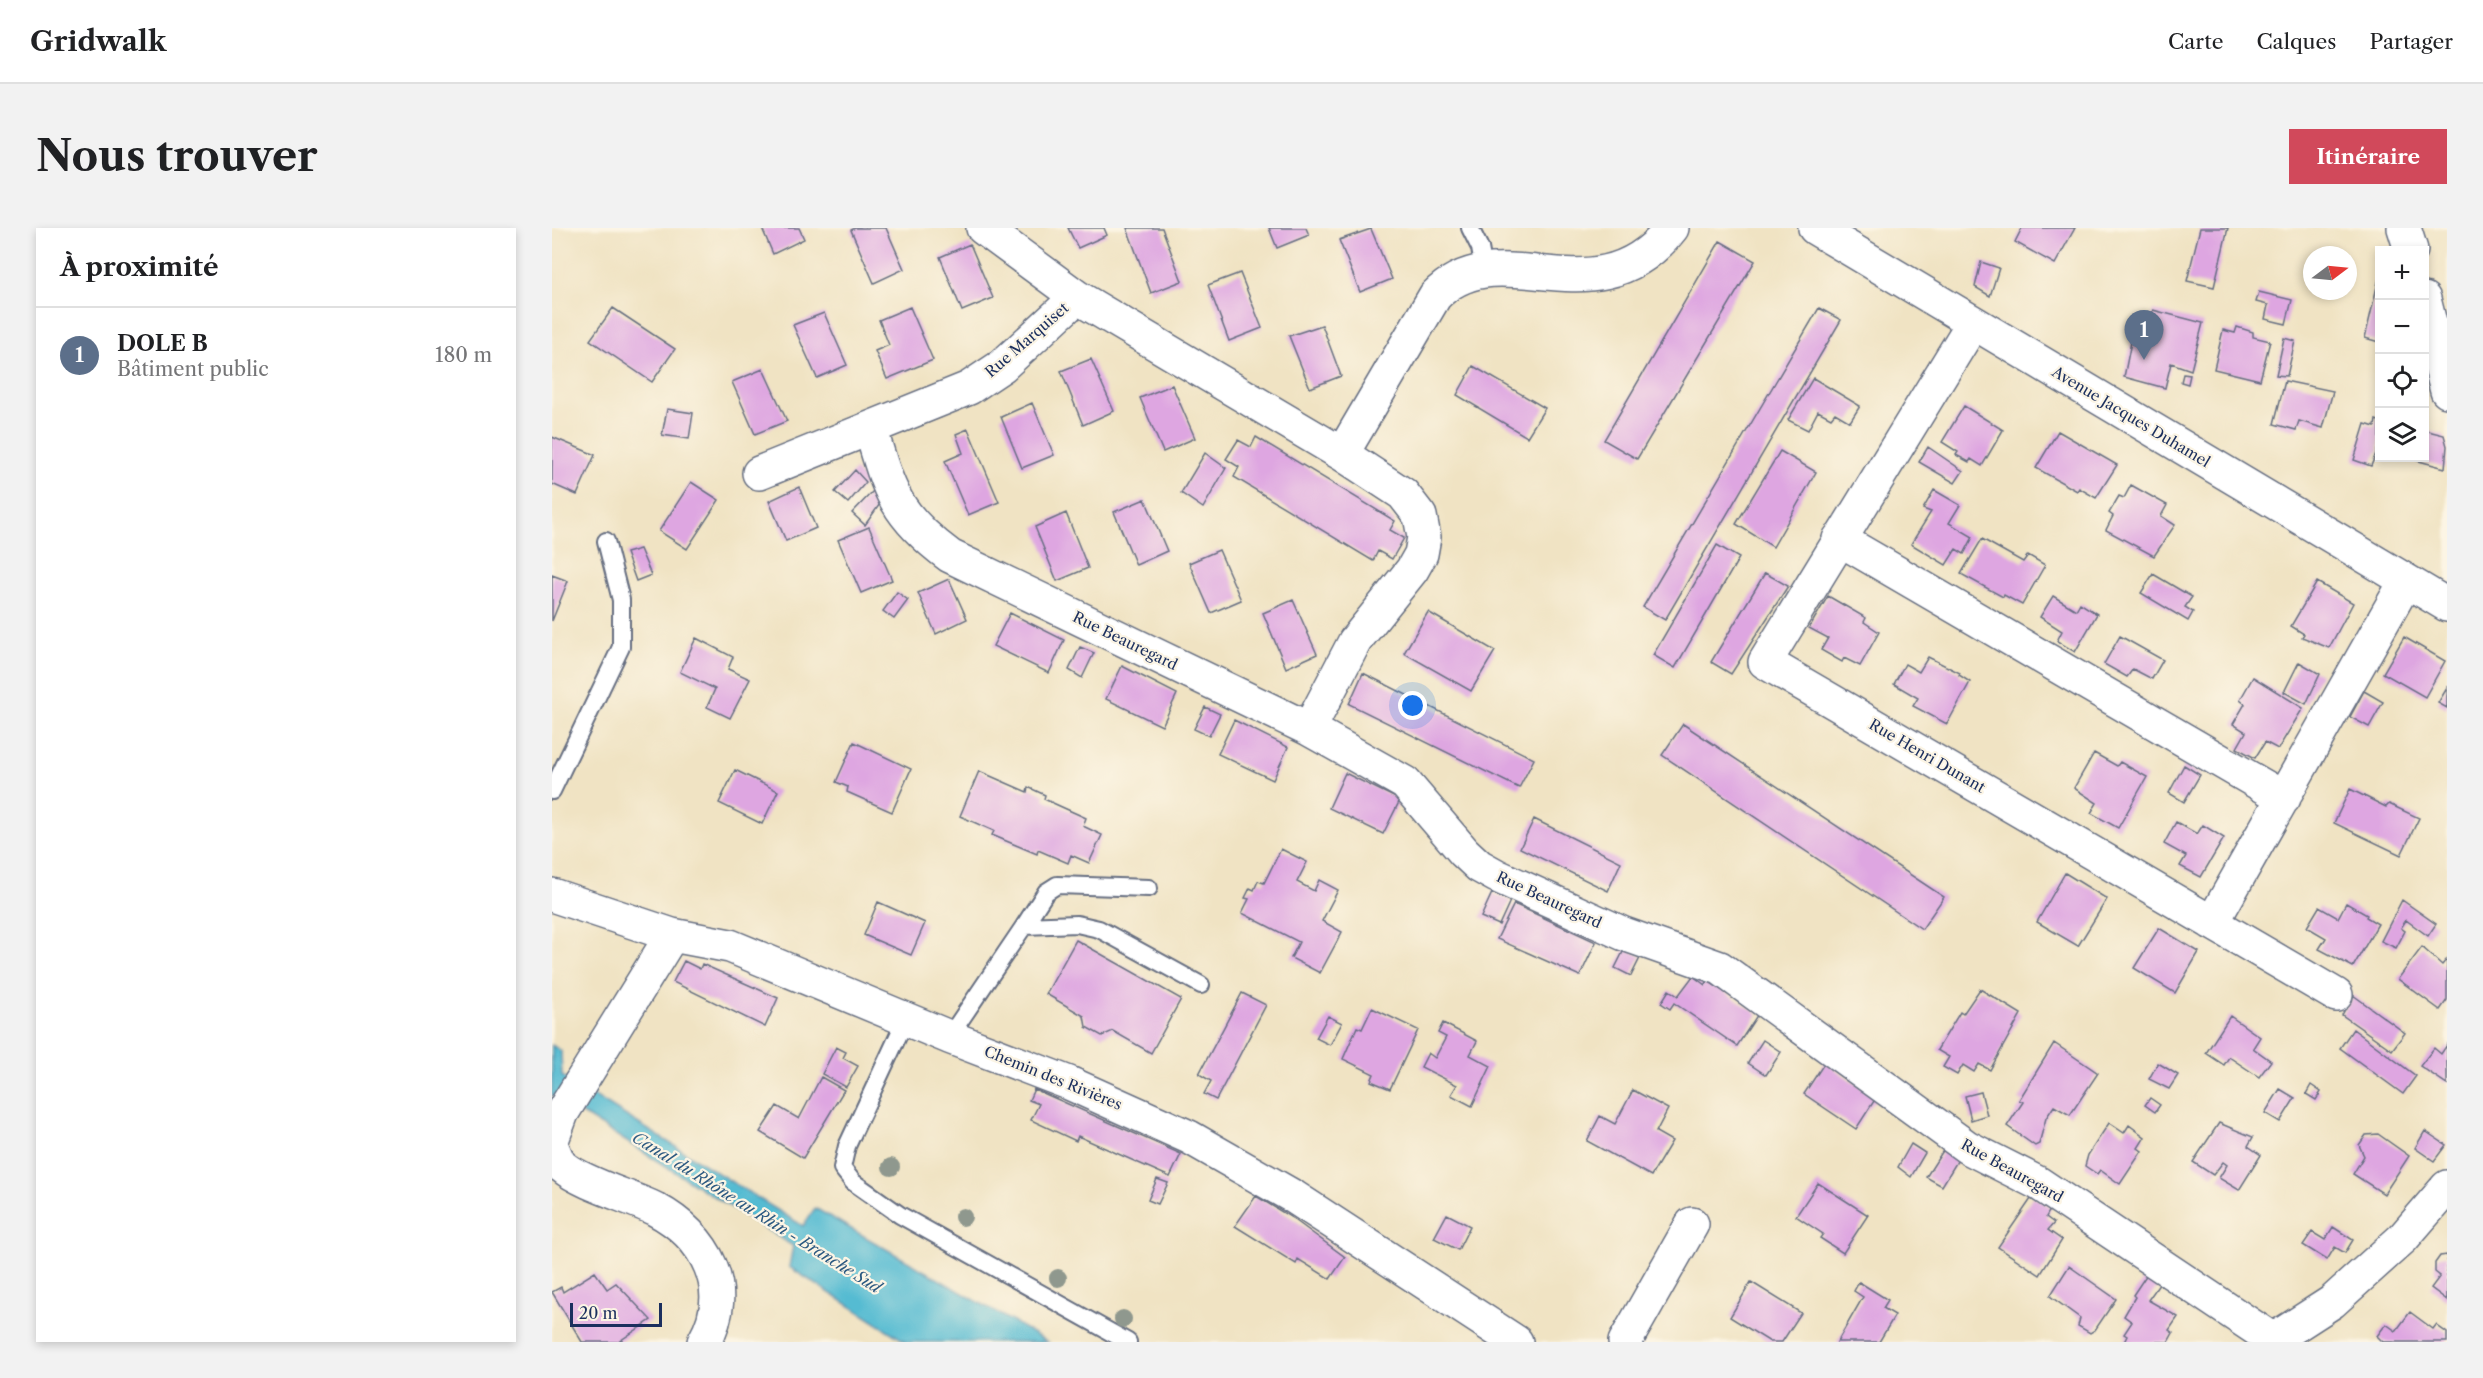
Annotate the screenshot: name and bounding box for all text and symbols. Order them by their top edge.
text: Gridwalk [30,24,166,58]
text: Carte [2168,29,2223,54]
text: Calques [2256,29,2336,54]
text: Partager [2369,29,2453,54]
button: Itinéraire [2289,129,2447,184]
text: Nous trouver [36,130,318,182]
north arrow [2303,246,2357,300]
map controls [2375,246,2429,462]
button: + [2375,246,2429,300]
text: À proximité [60,251,219,283]
street label: Rue Marquiset [981,298,1073,381]
button: − [2375,300,2429,354]
pin: 1 [2124,310,2164,360]
text: DOLE B [117,330,208,357]
text: 1 [75,343,84,367]
text: 180 m [435,343,492,367]
button: locate [2375,354,2429,408]
text: Bâtiment public [117,357,269,381]
street label: Avenue Jacques Duhamel [2048,361,2214,472]
button: layers [2375,408,2429,462]
street label: Rue Beauregard [1070,607,1181,674]
your location [1398,691,1427,720]
street label: Rue Henri Dunant [1866,715,1989,797]
street label: Rue Beauregard [1493,867,1605,932]
street label: Chemin des Rivières [982,1041,1125,1114]
water label: Canal du Rhône au Rhin - Branche Sud [629,1127,886,1298]
street label: Rue Beauregard [1958,1135,2067,1207]
scale bar [570,1300,662,1328]
text: 20 m [579,1303,618,1323]

